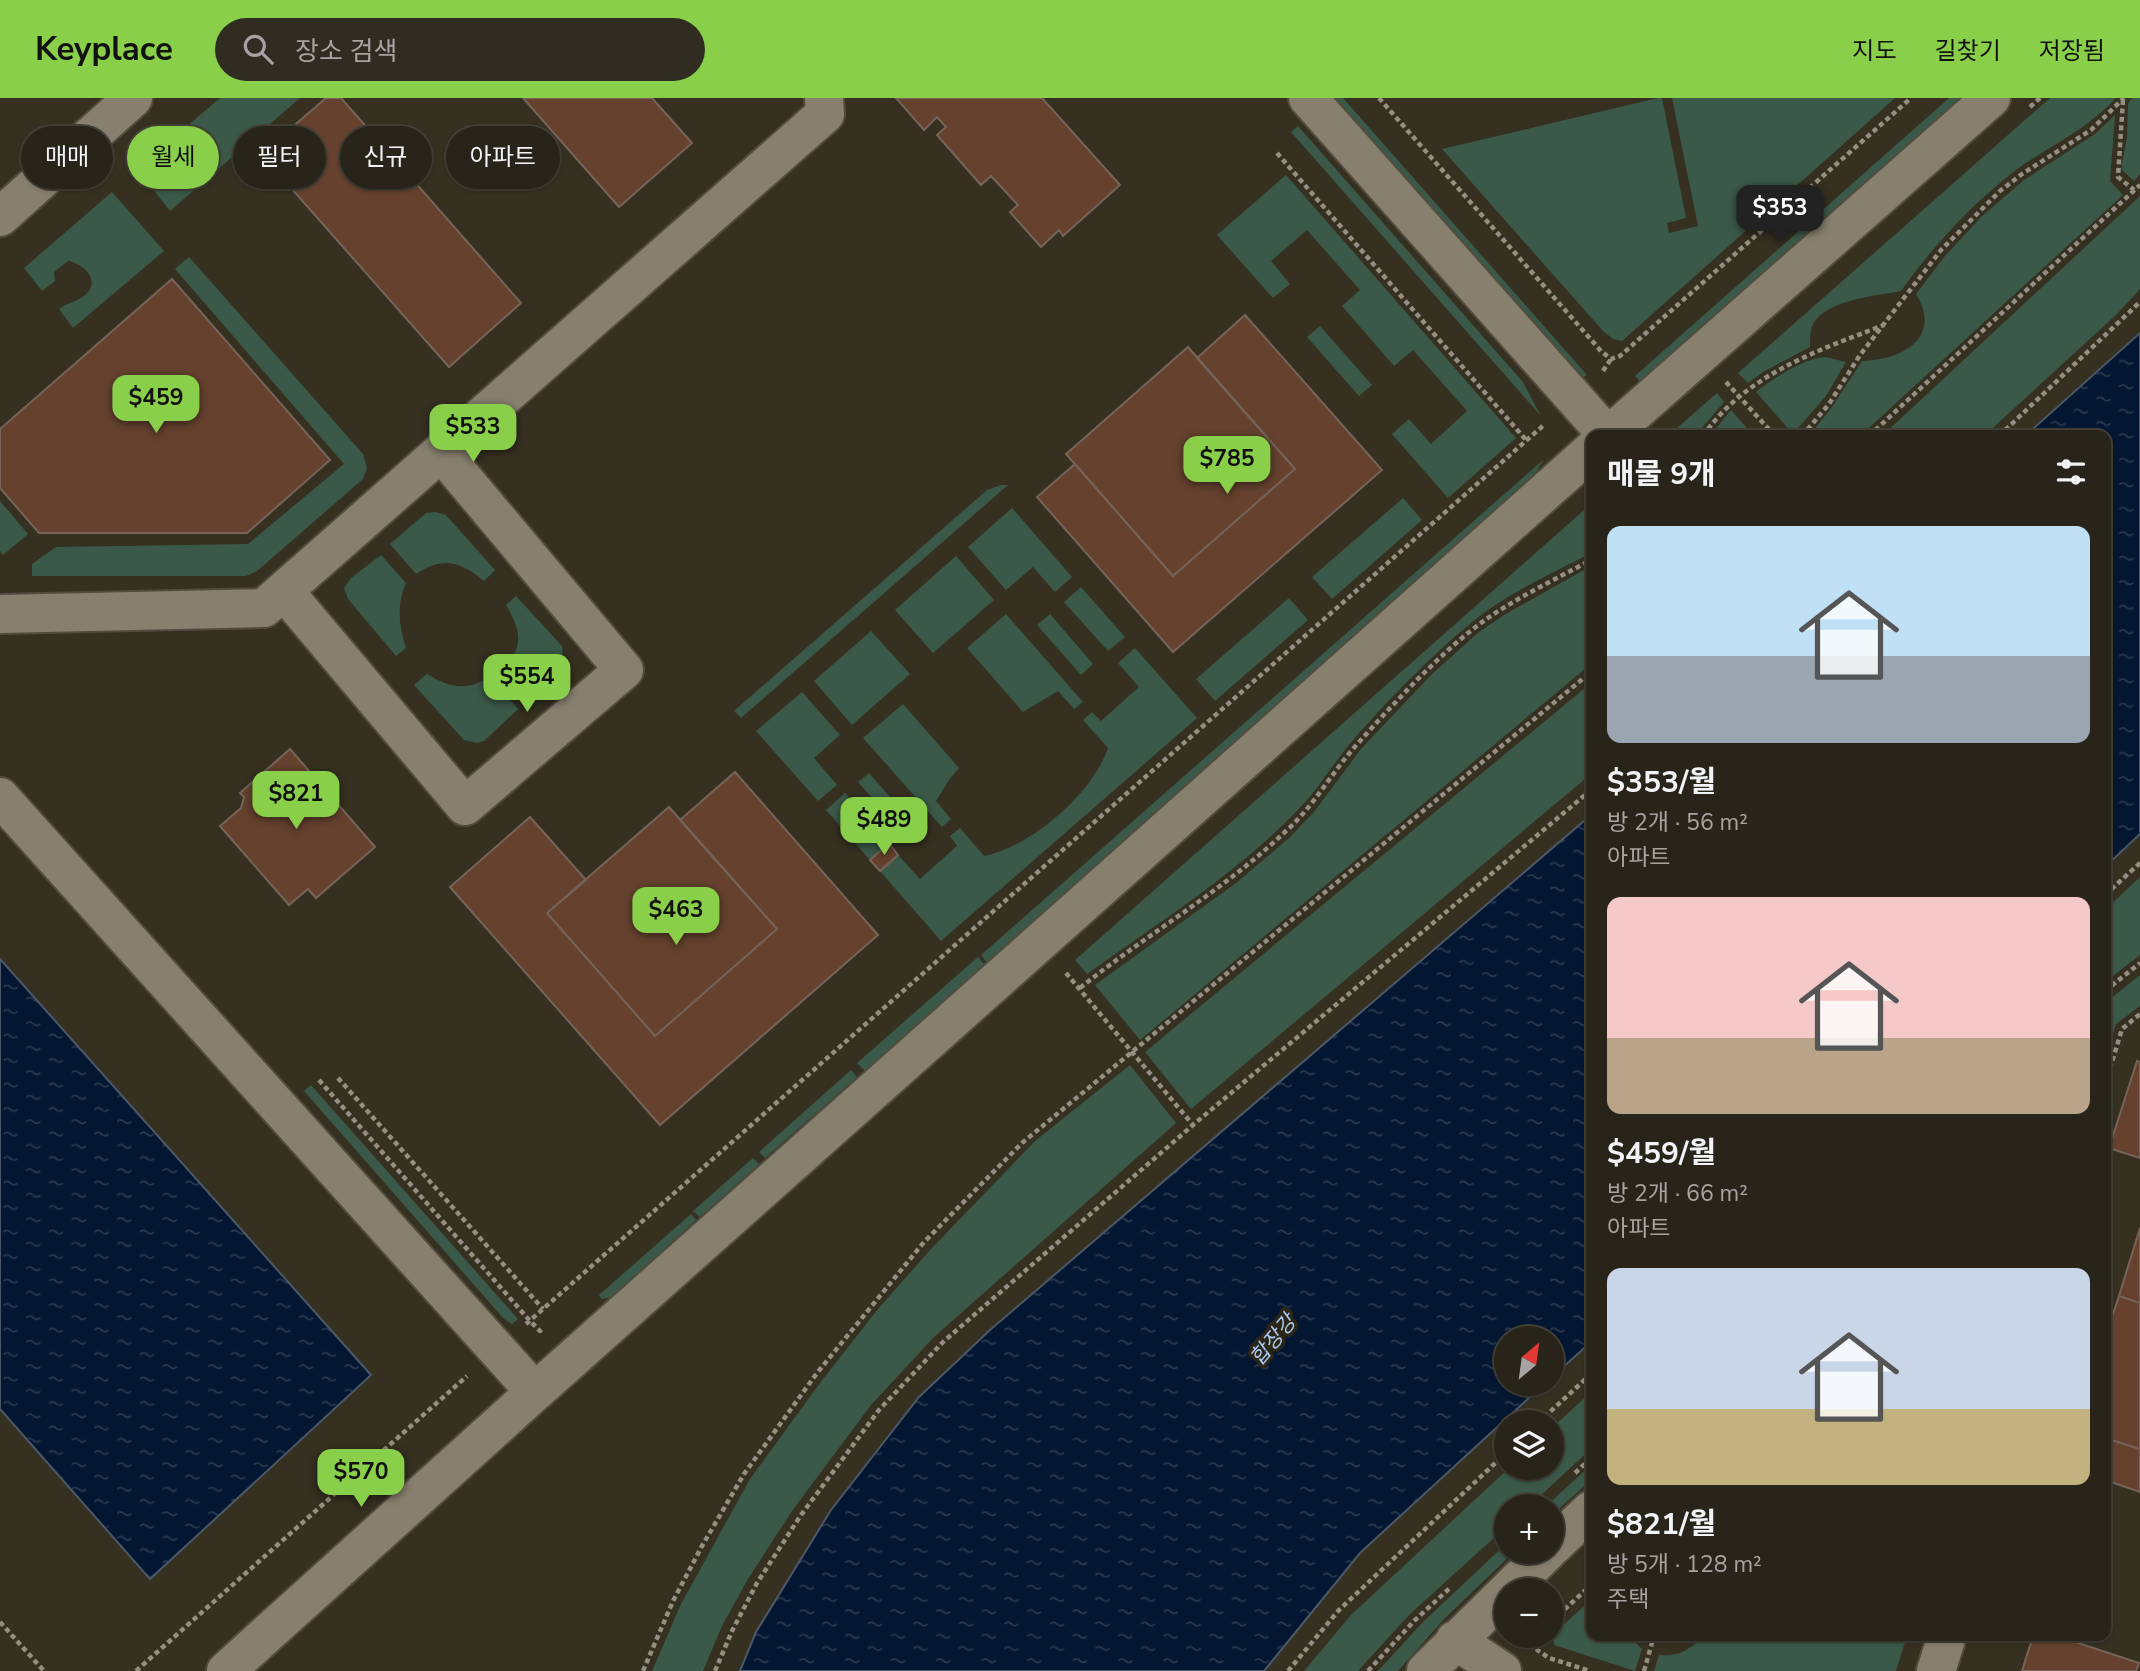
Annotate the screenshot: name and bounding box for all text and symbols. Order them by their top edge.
search box [215,18,705,81]
text: Keyplace [35,27,173,72]
icon: search [239,30,277,68]
text: 장소 검색 [295,34,397,69]
text: 지도 [1852,35,1897,67]
text: 길찾기 [1935,35,2001,67]
text: 저장됨 [2039,35,2105,67]
chip: 매매 [21,126,113,189]
chip: 월세 [127,126,219,189]
chip: 필터 [233,126,326,189]
chip: 신규 [340,126,432,189]
chip: 아파트 [446,126,560,189]
pin: $353 [1739,186,1821,245]
text: $353 [1752,192,1808,223]
pin: $459 [115,376,197,435]
text: $459 [128,382,184,413]
pin: $533 [432,404,514,464]
text: $533 [445,411,501,442]
pin: $785 [1186,436,1268,496]
text: $785 [1199,443,1255,474]
icon: filters [2052,453,2090,491]
text: 매물 9개 [1607,454,1716,495]
icon: home [1786,572,1912,698]
pin: $554 [486,654,568,714]
text: $554 [499,661,555,692]
text: $353/월 [1607,762,1716,803]
pin: $821 [255,772,337,831]
text: $821 [268,778,324,809]
pin: $489 [843,798,925,857]
text: $489 [856,804,912,835]
text: 방 2개 · 56 m² [1607,807,1748,838]
text: 아파트 [1607,842,1670,873]
pin: $463 [635,888,717,947]
text: $463 [648,894,704,925]
icon: home [1786,943,1912,1069]
text: $459/월 [1607,1133,1716,1174]
text: 방 2개 · 66 m² [1607,1178,1748,1209]
text: 아파트 [1607,1213,1670,1244]
water label: 합장강 [1244,1307,1304,1371]
icon: home [1786,1314,1912,1440]
north arrow [1494,1326,1564,1396]
map controls [1494,1326,1564,1648]
button: layers [1494,1410,1564,1480]
pin: $570 [320,1450,402,1509]
text: $570 [333,1456,389,1487]
button: + [1494,1494,1564,1564]
text: $821/월 [1607,1504,1716,1545]
text: 방 5개 · 128 m² [1607,1549,1762,1580]
button: − [1494,1578,1564,1648]
text: 주택 [1607,1584,1649,1615]

